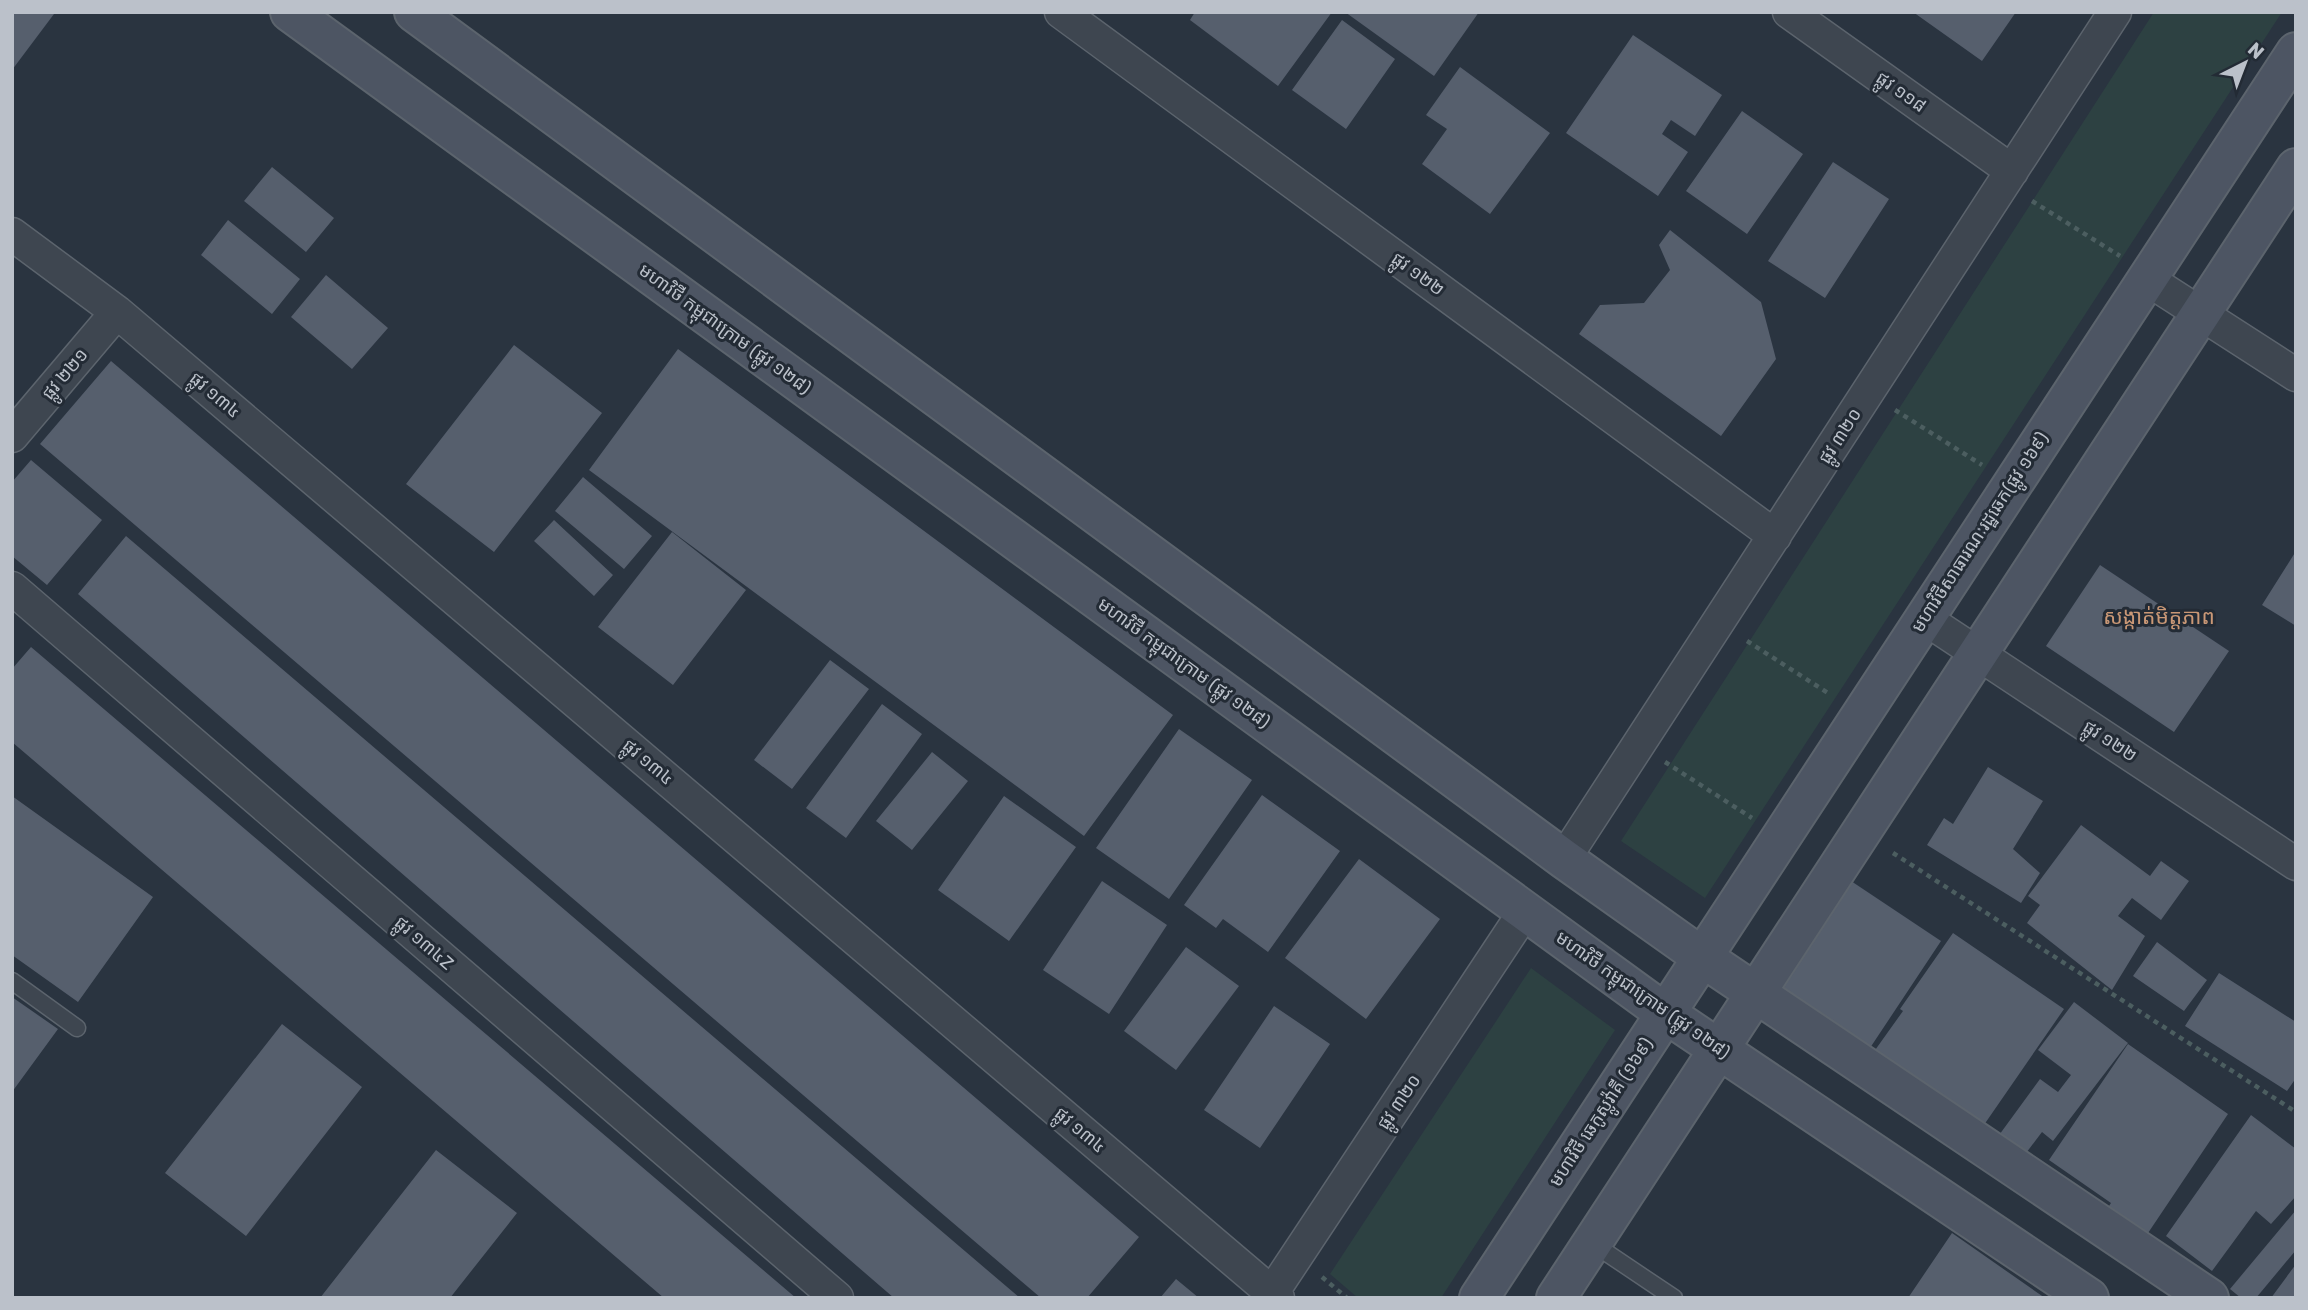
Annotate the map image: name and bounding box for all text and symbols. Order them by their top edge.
north arrow [2210,28,2280,98]
text: N [2243,38,2269,64]
street label: ផ្លូវ ១១៨ [1869,67,1930,121]
street label: ផ្លូវ ១២២ [1384,247,1449,305]
street label: មហាវិថី កម្ពុជាក្រោម (ផ្លូវ ១២៨) [631,259,816,404]
street label: ផ្លូវ ២២១ [37,344,97,408]
street label: ផ្លូវ ១៣៤ [181,367,245,427]
street label: ផ្លូវ ៣២០ [1814,404,1871,471]
street label: មហាវិថីសាធារណៈរដ្ឋឆេក(ផ្លូវ ១៦៩) [1906,427,2058,639]
street label: មហាវិថី កម្ពុជាក្រោម (ផ្លូវ ១២៨) [1090,593,1275,738]
district label: សង្កាត់មិត្តភាព [2103,604,2215,630]
street label: ផ្លូវ ១២២ [2076,715,2141,771]
street label: ផ្លូវ ១៣៤ [614,734,678,794]
street label: ផ្លូវ ១៣៤Z [387,911,458,979]
street label: មហាវិថី កម្ពុជាក្រោម (ផ្លូវ ១២៨) [1548,926,1735,1069]
street label: មហាវិថី ឆេកូស្លូវ៉ាគី (១៦៩) [1544,1033,1662,1194]
street label: ផ្លូវ ៣២០ [1372,1070,1430,1137]
street label: ផ្លូវ ១៣៤ [1046,1102,1110,1162]

